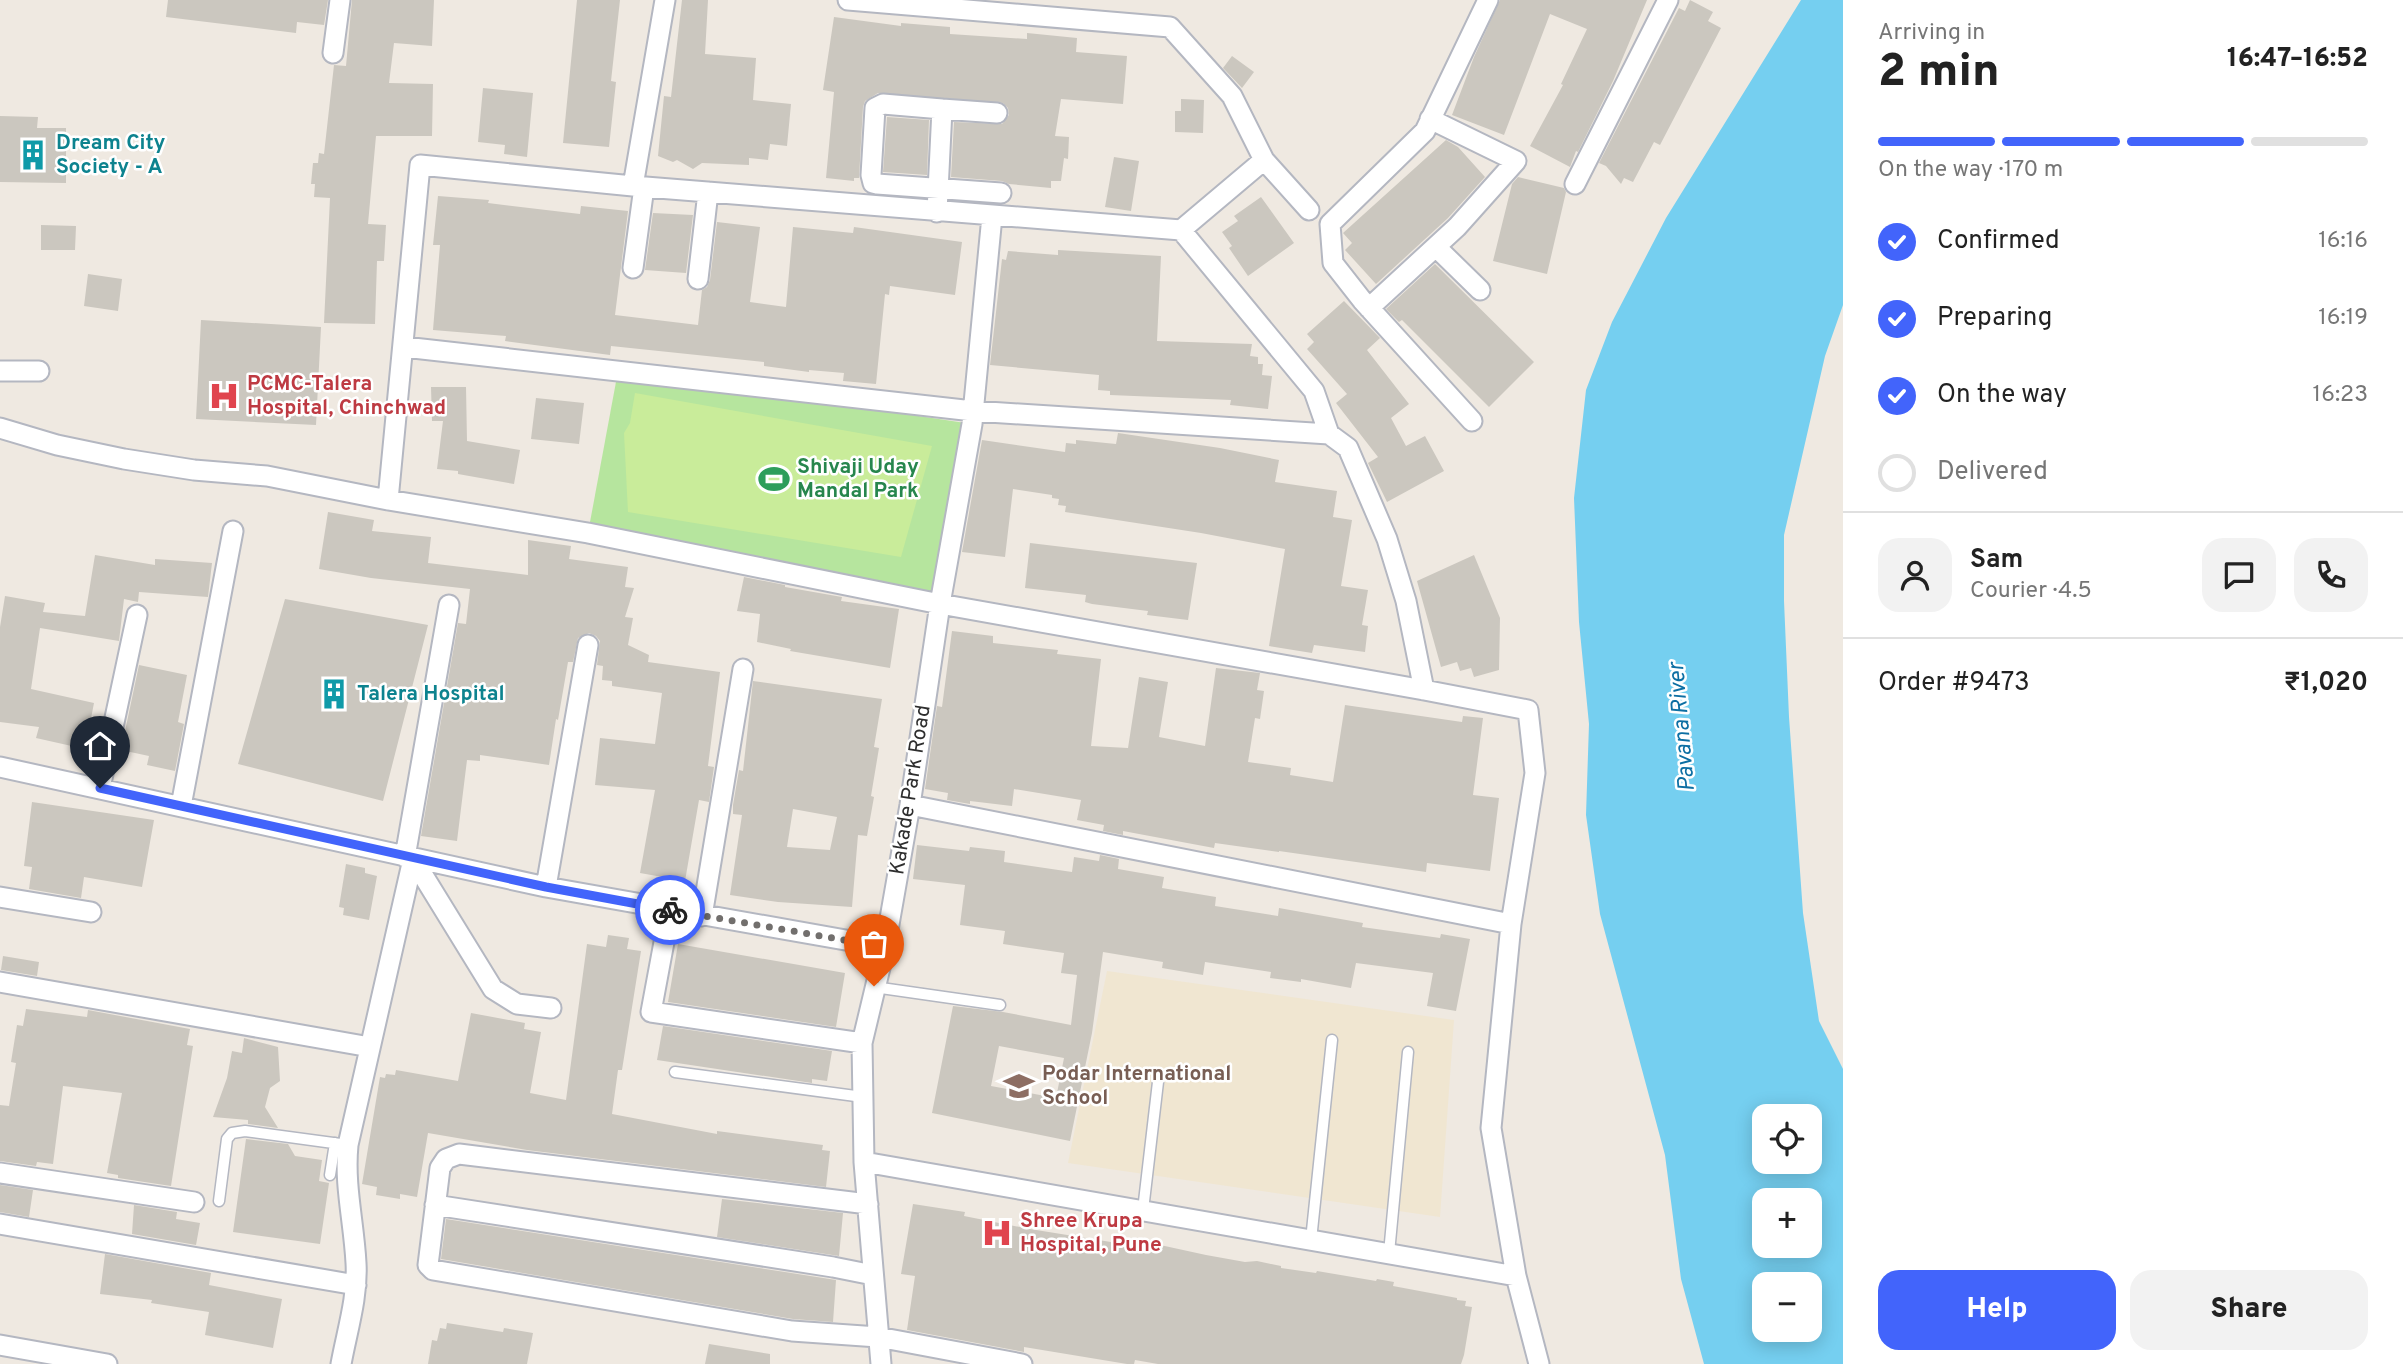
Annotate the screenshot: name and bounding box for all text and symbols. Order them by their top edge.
text: Arriving in [1878,19,1985,48]
text: 16:47–16:52 [2227,43,2368,76]
text: 2 min [1878,44,2000,103]
place label: Dream City Society - A [56,130,165,181]
building icon: Dream City Society - A [16,138,50,172]
text: On the way · 170 m [1878,156,2063,185]
icon: check [1878,223,1916,261]
text: Confirmed [1937,225,2060,258]
text: 16:16 [2318,227,2368,256]
icon: check [1878,300,1916,338]
text: Preparing [1937,302,2052,335]
text: 16:19 [2318,304,2368,333]
place label: PCMC-Talera Hospital, Chinchwad [247,371,446,422]
icon: check [1878,377,1916,415]
hospital icon: PCMC-Talera Hospital, Chinchwad [207,379,241,413]
text: On the way [1937,379,2067,412]
text: 16:23 [2313,381,2368,410]
place label: Shivaji Uday Mandal Park [797,454,919,505]
text: Delivered [1937,456,2048,489]
sports icon: Shivaji Uday Mandal Park [757,462,791,496]
button: person [1878,538,1952,612]
button: chat [2202,538,2276,612]
button: phone [2294,538,2368,612]
text: Sam [1970,544,2023,577]
text: Courier · 4.5 [1970,577,2092,606]
water label: Pavana River [1663,659,1703,793]
text: Order #9473 [1878,667,2030,700]
text: ₹1,020 [2284,667,2368,700]
building icon: Talera Hospital [317,677,351,711]
place label: Talera Hospital [357,681,505,708]
street label: Kakade Park Road [884,703,938,877]
pin [70,716,130,788]
icon: home [81,727,119,765]
courier [635,875,705,945]
icon: bike [651,891,689,929]
pin [844,914,904,986]
icon: bag [855,925,893,963]
place label: Podar International School [1042,1061,1231,1112]
school or university icon: Podar International School [1002,1069,1036,1103]
map controls [1752,1104,1822,1342]
button: locate [1752,1104,1822,1174]
button: + [1752,1188,1822,1258]
place label: Shree Krupa Hospital, Pune [1020,1208,1162,1259]
hospital icon: Shree Krupa Hospital, Pune [980,1216,1014,1250]
button: Help [1878,1270,2116,1350]
button: Share [2130,1270,2368,1350]
button: − [1752,1272,1822,1342]

